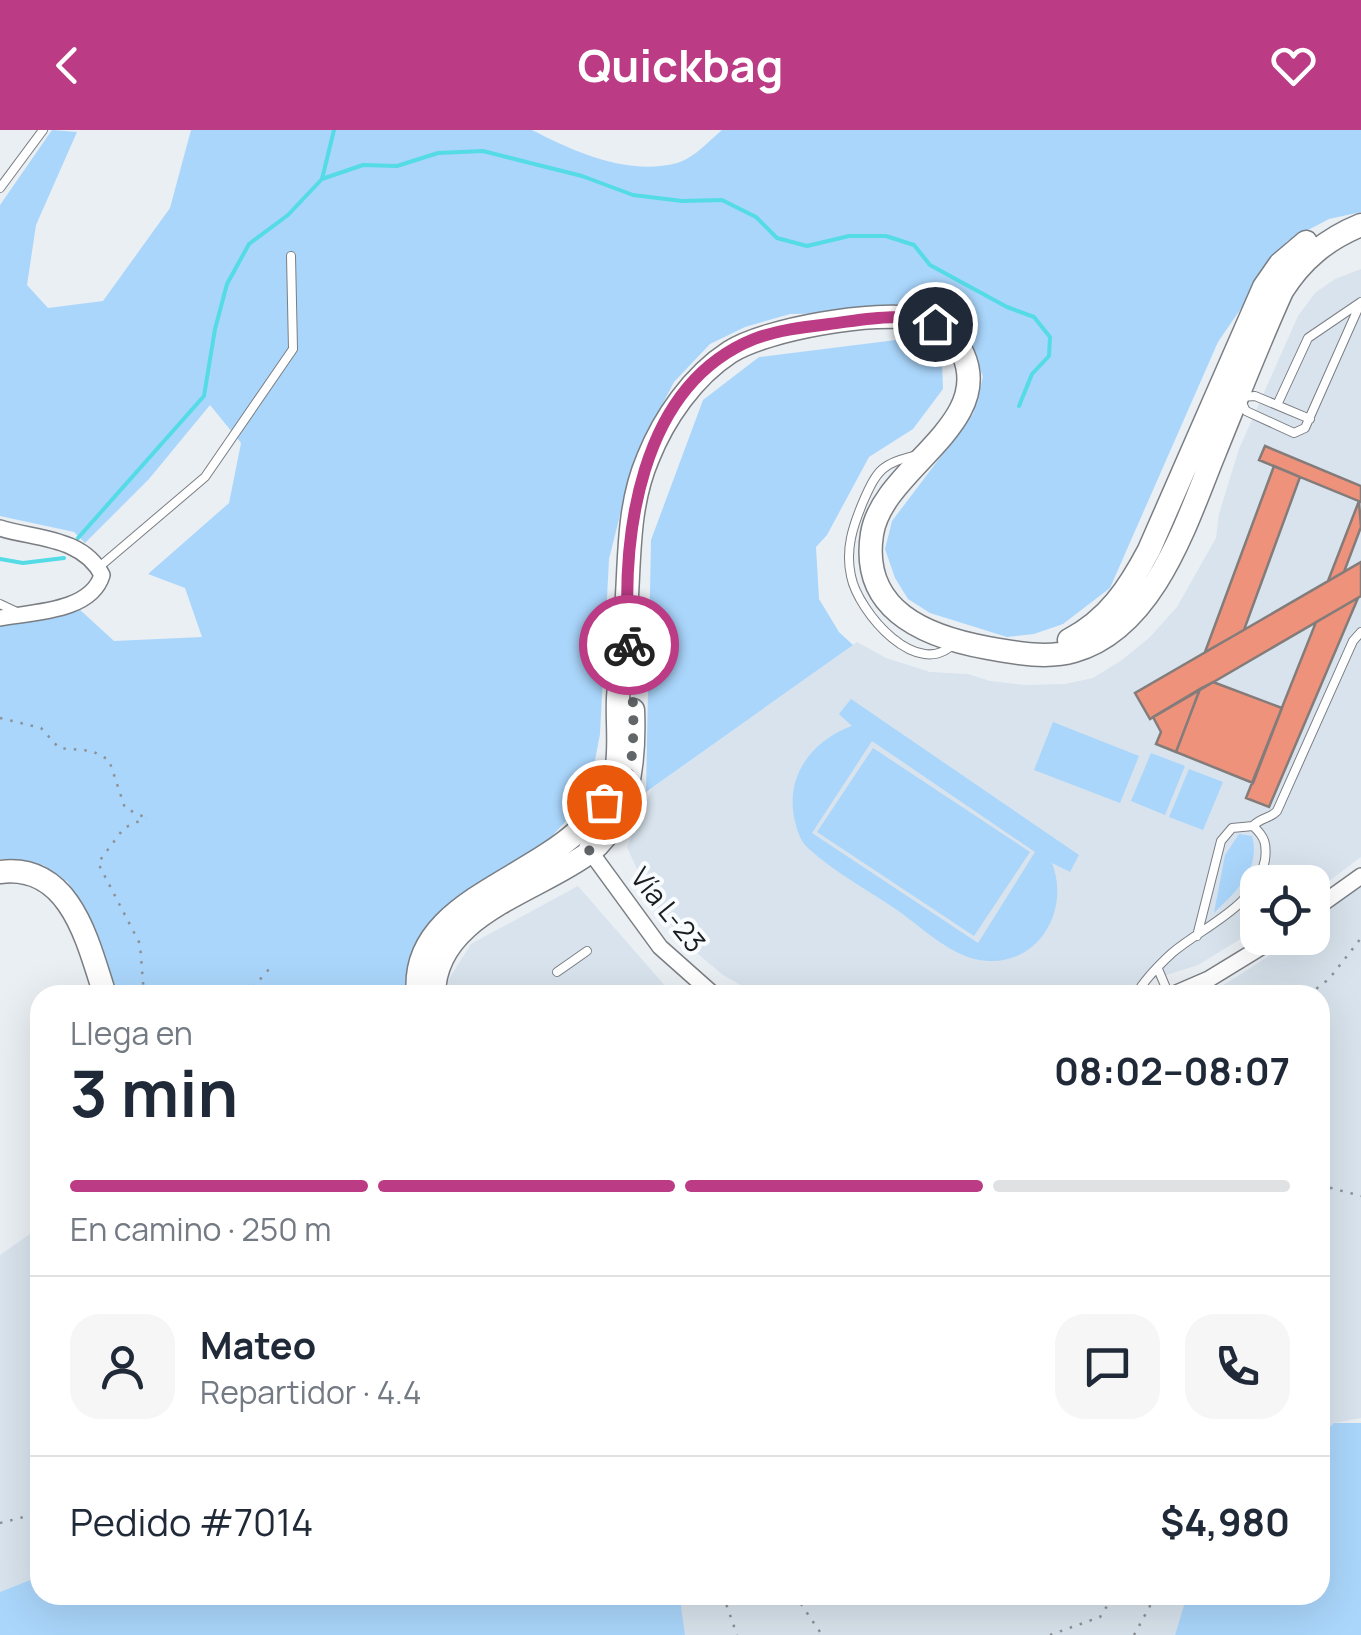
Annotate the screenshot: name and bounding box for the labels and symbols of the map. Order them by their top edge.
pin [893,282,978,367]
courier [579,595,679,695]
pin [562,760,647,845]
street label: Vía L-23 [623,859,715,960]

